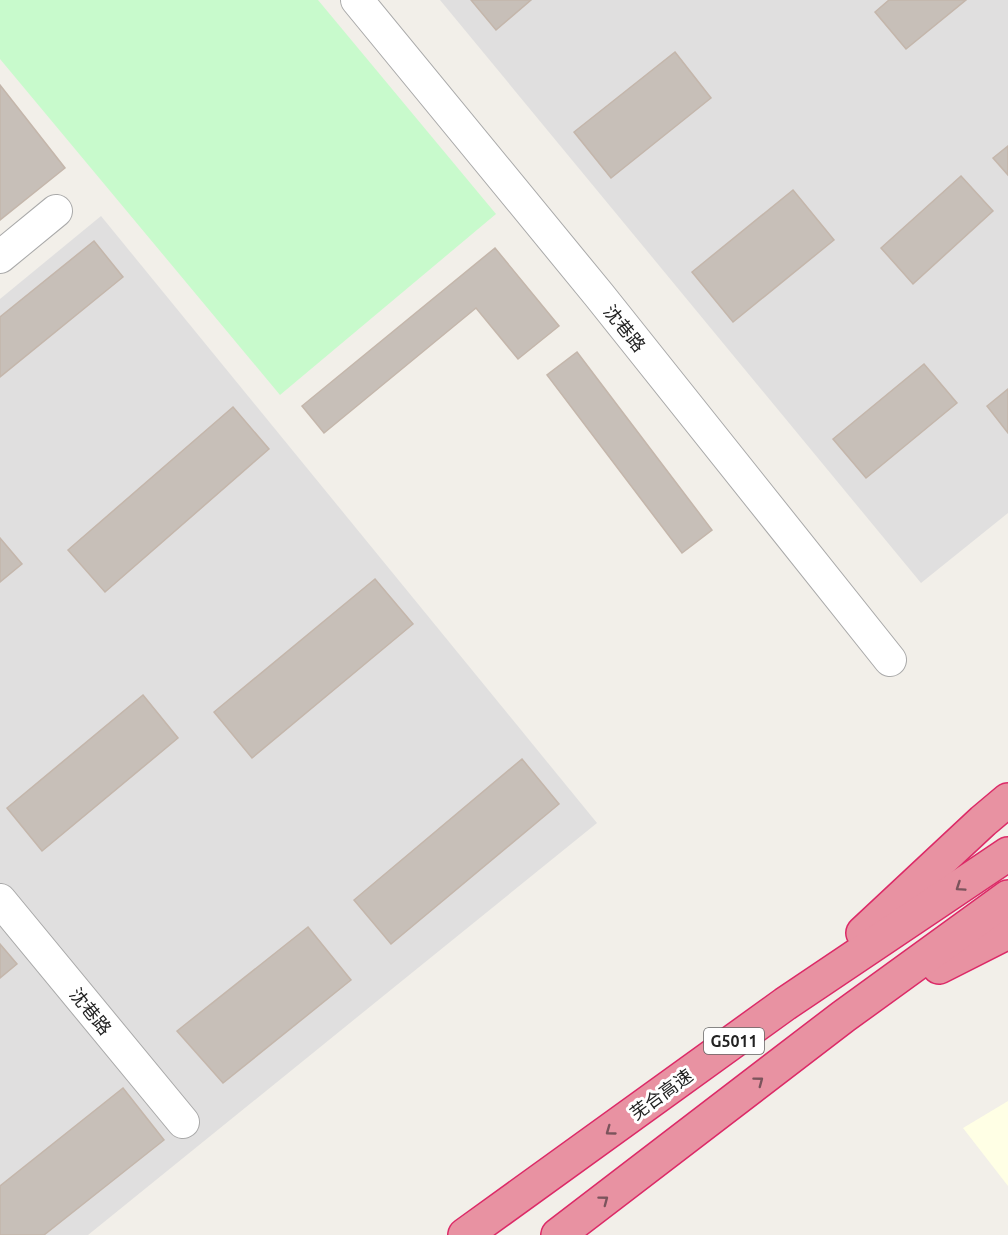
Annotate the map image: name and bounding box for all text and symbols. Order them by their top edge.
street label: 沈巷路 [600,301,650,355]
one-way arrow [955,880,966,891]
street label: 沈巷路 [66,984,116,1038]
road number: G5011 [704,1028,764,1054]
street label: 芜合高速 [626,1065,696,1123]
one-way arrow [753,1078,764,1089]
one-way arrow [606,1123,617,1134]
one-way arrow [597,1196,608,1207]

